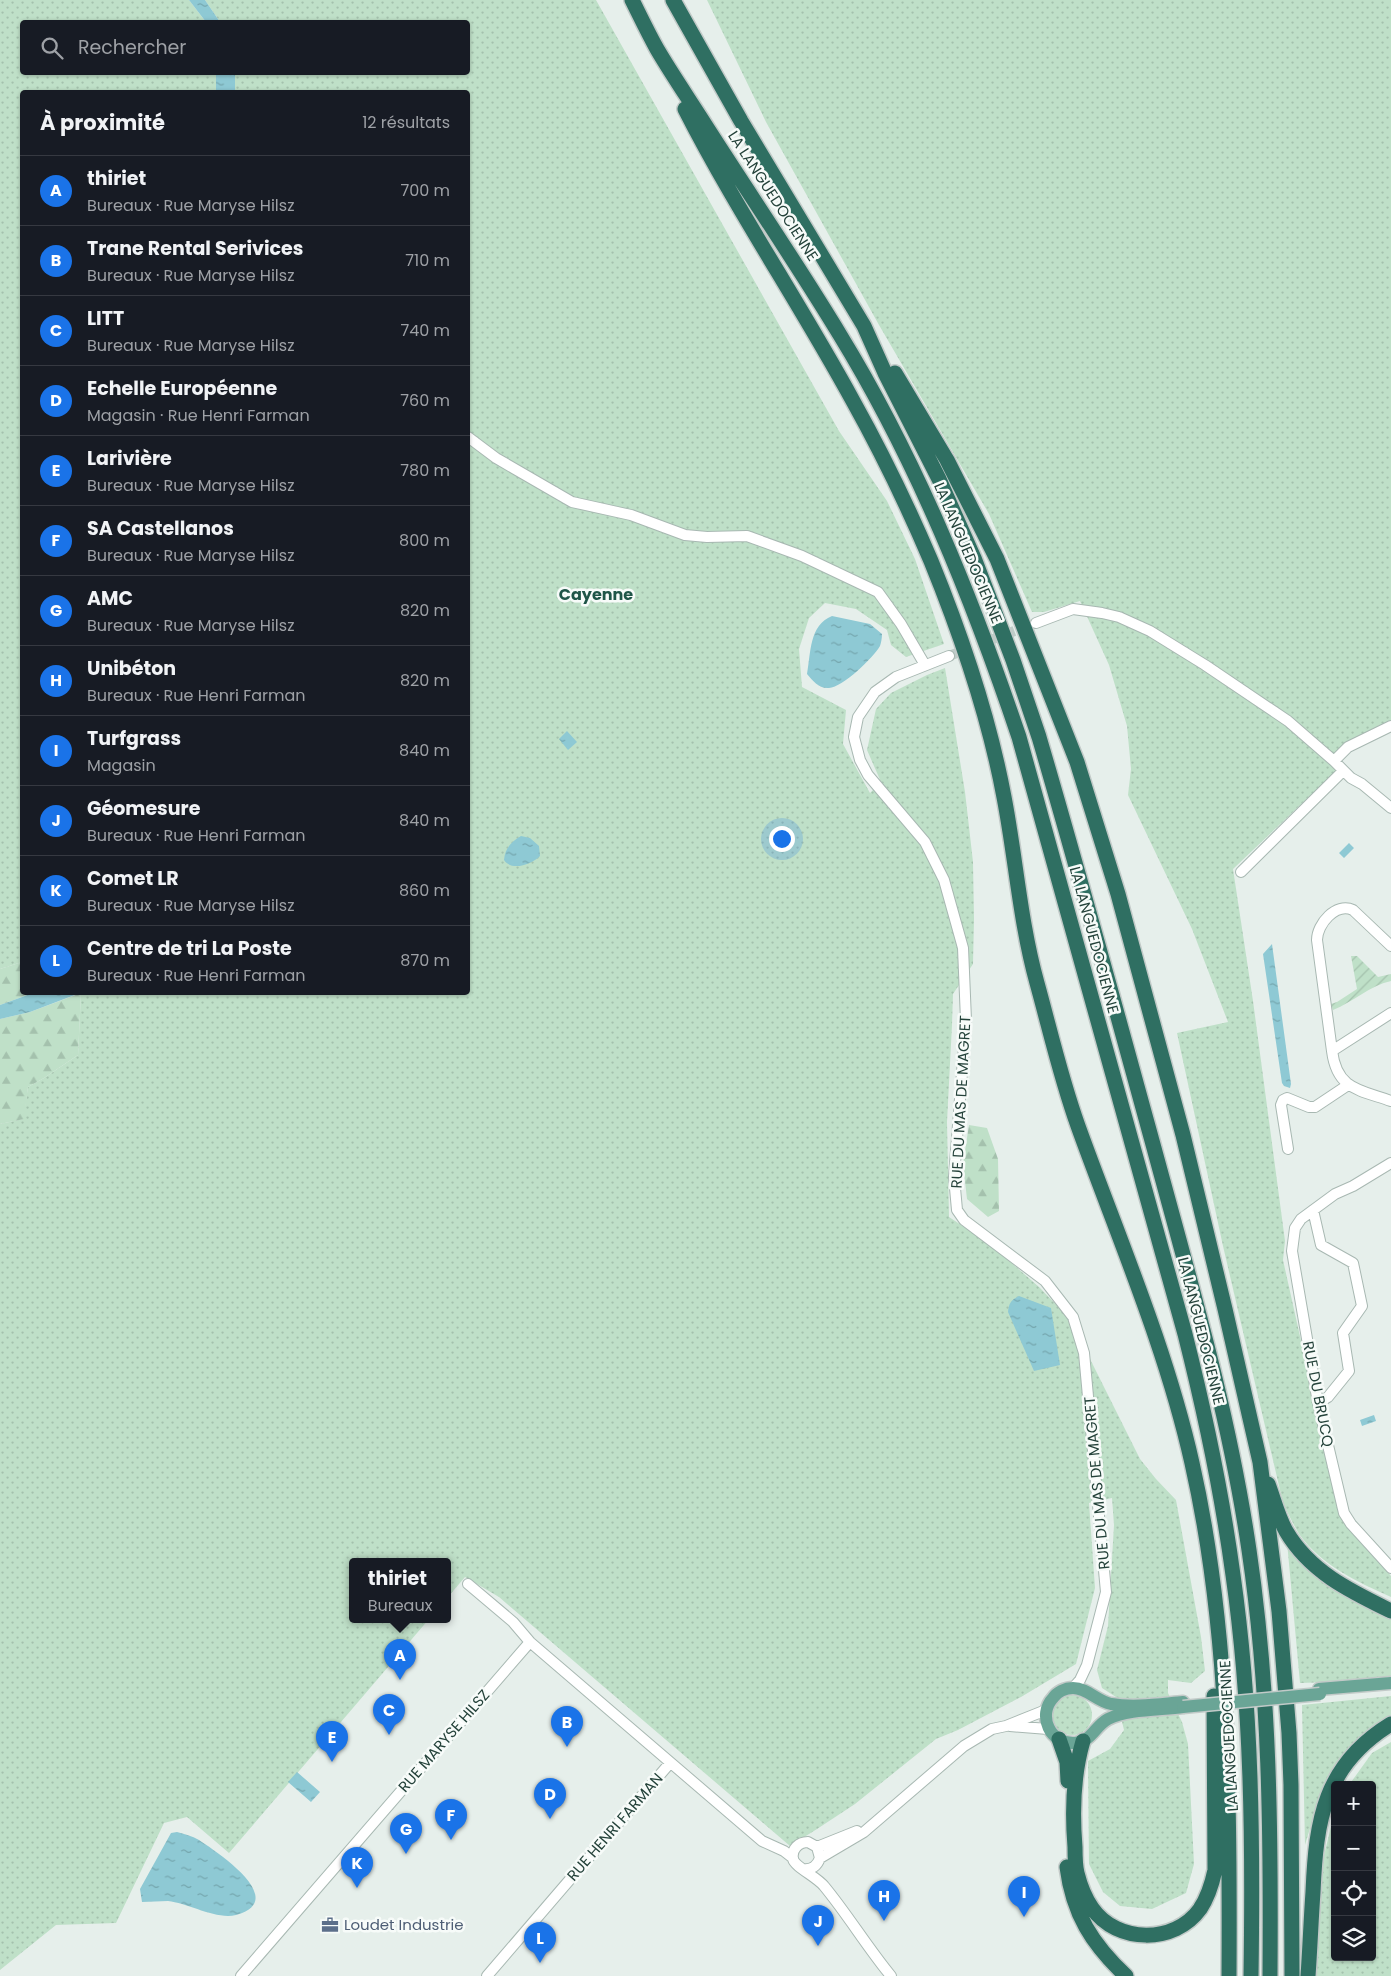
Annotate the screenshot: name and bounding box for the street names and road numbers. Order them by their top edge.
street label: LA LANGUEDOCIENNE [723,127,823,265]
street label: LA LANGUEDOCIENNE [929,479,1008,627]
street label: LA LANGUEDOCIENNE [1065,864,1124,1016]
street label: RUE DU MAS DE MAGRET [945,1015,976,1189]
street label: LA LANGUEDOCIENNE [1173,1255,1230,1407]
street label: RUE DU BRUCQ [1298,1339,1339,1449]
street label: RUE DU MAS DE MAGRET [1078,1396,1115,1570]
street label: LA LANGUEDOCIENNE [1214,1660,1243,1812]
street label: RUE MARYSE HILSZ [393,1685,494,1797]
street label: RUE HENRI FARMAN [562,1768,667,1885]

